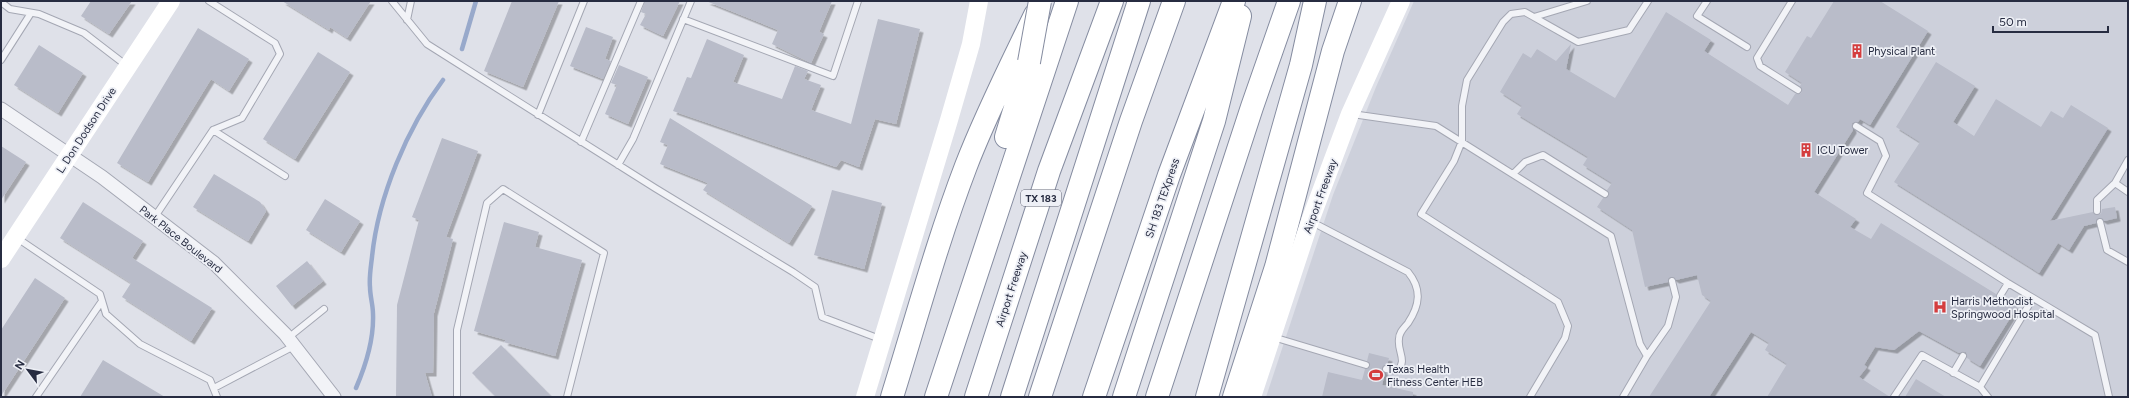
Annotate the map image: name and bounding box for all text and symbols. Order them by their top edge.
scale bar [1993,8,2108,34]
text: 50 m [1999,15,2027,29]
building icon: Physical Plant [1849,43,1865,59]
place label: Physical Plant [1868,45,1935,58]
street label: L. Don Dodson Drive [54,85,119,176]
building icon: ICU Tower [1798,142,1814,158]
place label: ICU Tower [1817,144,1869,157]
street label: SH 183 TEXpress [1143,157,1182,240]
street label: Airport Freeway [1301,157,1340,235]
road number: TX 183 [1021,190,1061,206]
street label: Park Place Boulevard [137,203,225,276]
street label: Airport Freeway [993,250,1030,328]
place label: Harris Methodist Springwood Hospital [1951,295,2055,321]
hospital icon: Harris Methodist Springwood Hospital [1932,299,1948,315]
north arrow [8,350,48,390]
text: N [12,358,28,372]
place label: Texas Health Fitness Center HEB [1387,363,1483,389]
sports icon: Texas Health Fitness Center HEB [1368,367,1384,383]

